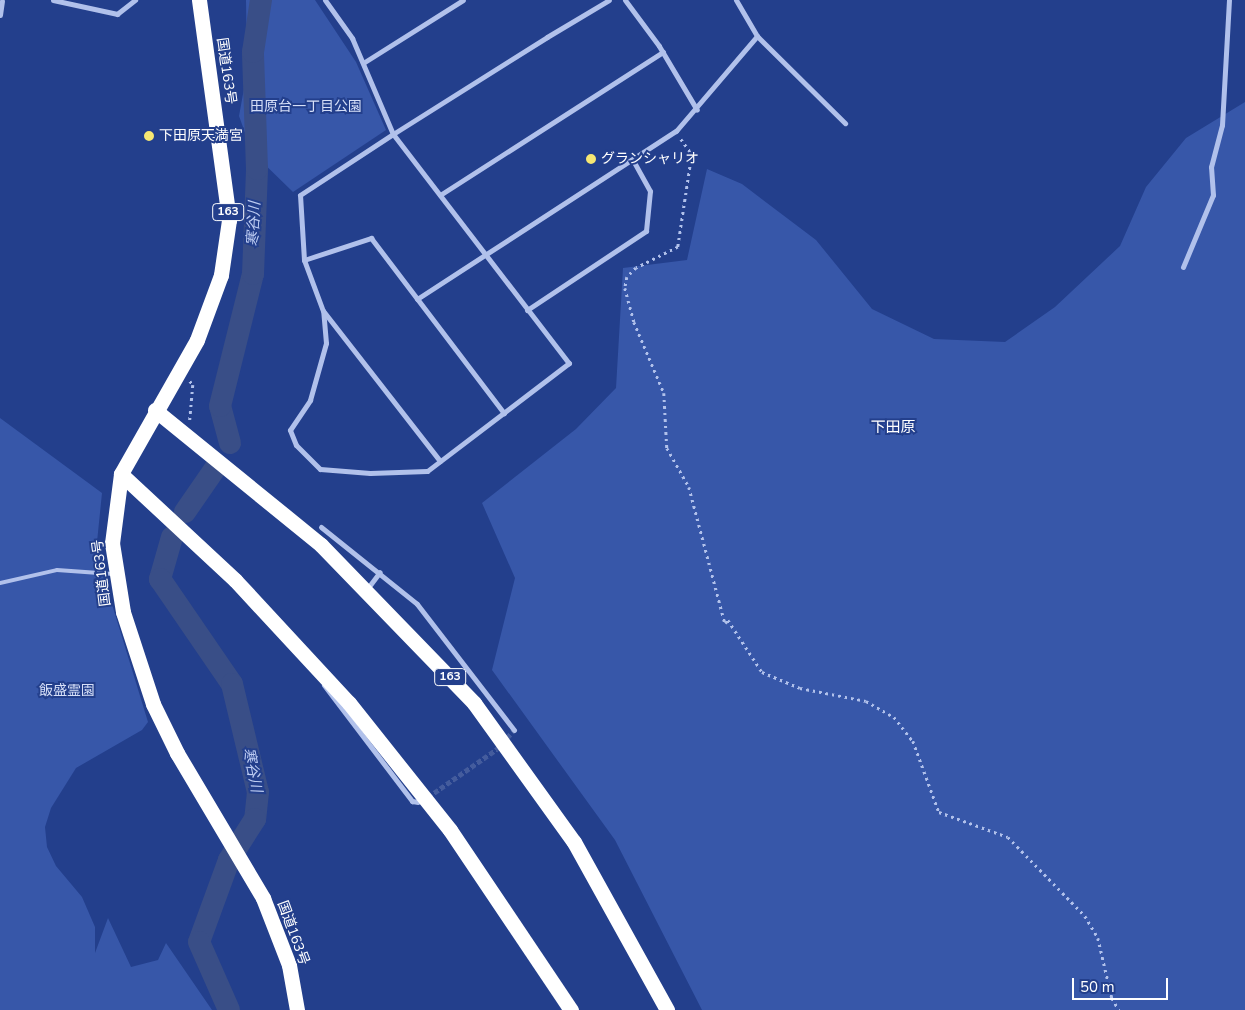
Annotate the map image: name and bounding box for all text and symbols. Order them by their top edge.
street label: 国道163号 [213,37,239,105]
park label: 田原台一丁目公園 [250,99,362,115]
place label: 下田原天満宮 [159,128,243,144]
marker: 下田原天満宮 [143,130,155,142]
place label: グランシャリオ [601,151,699,167]
marker: グランシャリオ [585,153,597,165]
water label: 寒谷川 [244,201,264,247]
road number: 163 [212,202,244,222]
district label: 下田原 [871,419,915,437]
street label: 国道163号 [90,539,114,607]
road number: 163 [434,668,466,686]
park label: 飯盛霊園 [39,683,95,699]
water label: 寒谷川 [239,746,265,794]
street label: 国道163号 [274,899,312,967]
scale bar [1075,968,1171,1000]
text: 50 m [1080,977,1115,997]

